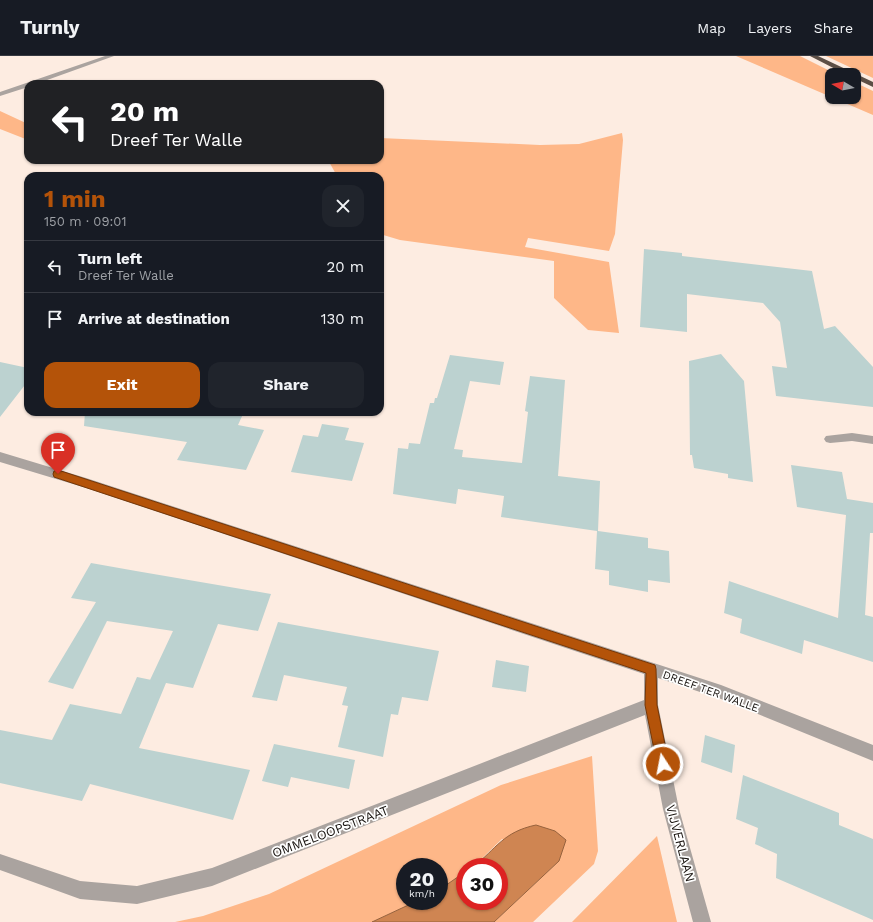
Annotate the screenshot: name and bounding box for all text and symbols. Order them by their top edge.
text: Turnly [20,16,80,39]
text: Map [697,20,726,36]
text: Layers [748,20,792,36]
text: Share [814,20,853,36]
north arrow [825,68,861,104]
map controls [825,68,861,104]
text: 20 m [110,95,179,128]
icon: left [44,96,96,148]
text: Dreef Ter Walle [110,129,243,150]
text: 1 min [44,185,106,213]
button: close [322,185,364,227]
text: 150 m · 09:01 [44,214,126,229]
text: Turn left [78,250,142,268]
icon: left [44,256,66,278]
text: 20 m [327,258,364,276]
text: Dreef Ter Walle [78,268,174,283]
icon: arrive [44,308,66,330]
text: Arrive at destination [78,310,230,328]
text: 130 m [321,310,364,328]
button: Exit [44,362,200,408]
button: Share [208,362,364,408]
pin [41,433,75,474]
icon: arrive [47,439,69,461]
street label: DREEF TER WALLE [661,668,761,715]
position arrow [642,743,684,785]
street label: OMMELOOPSTRAAT [270,802,391,861]
street label: VIJVERLAAN [663,803,698,883]
speed limit sign: 30 [456,858,508,910]
text: 20 [410,867,434,891]
text: km/h [409,888,435,899]

